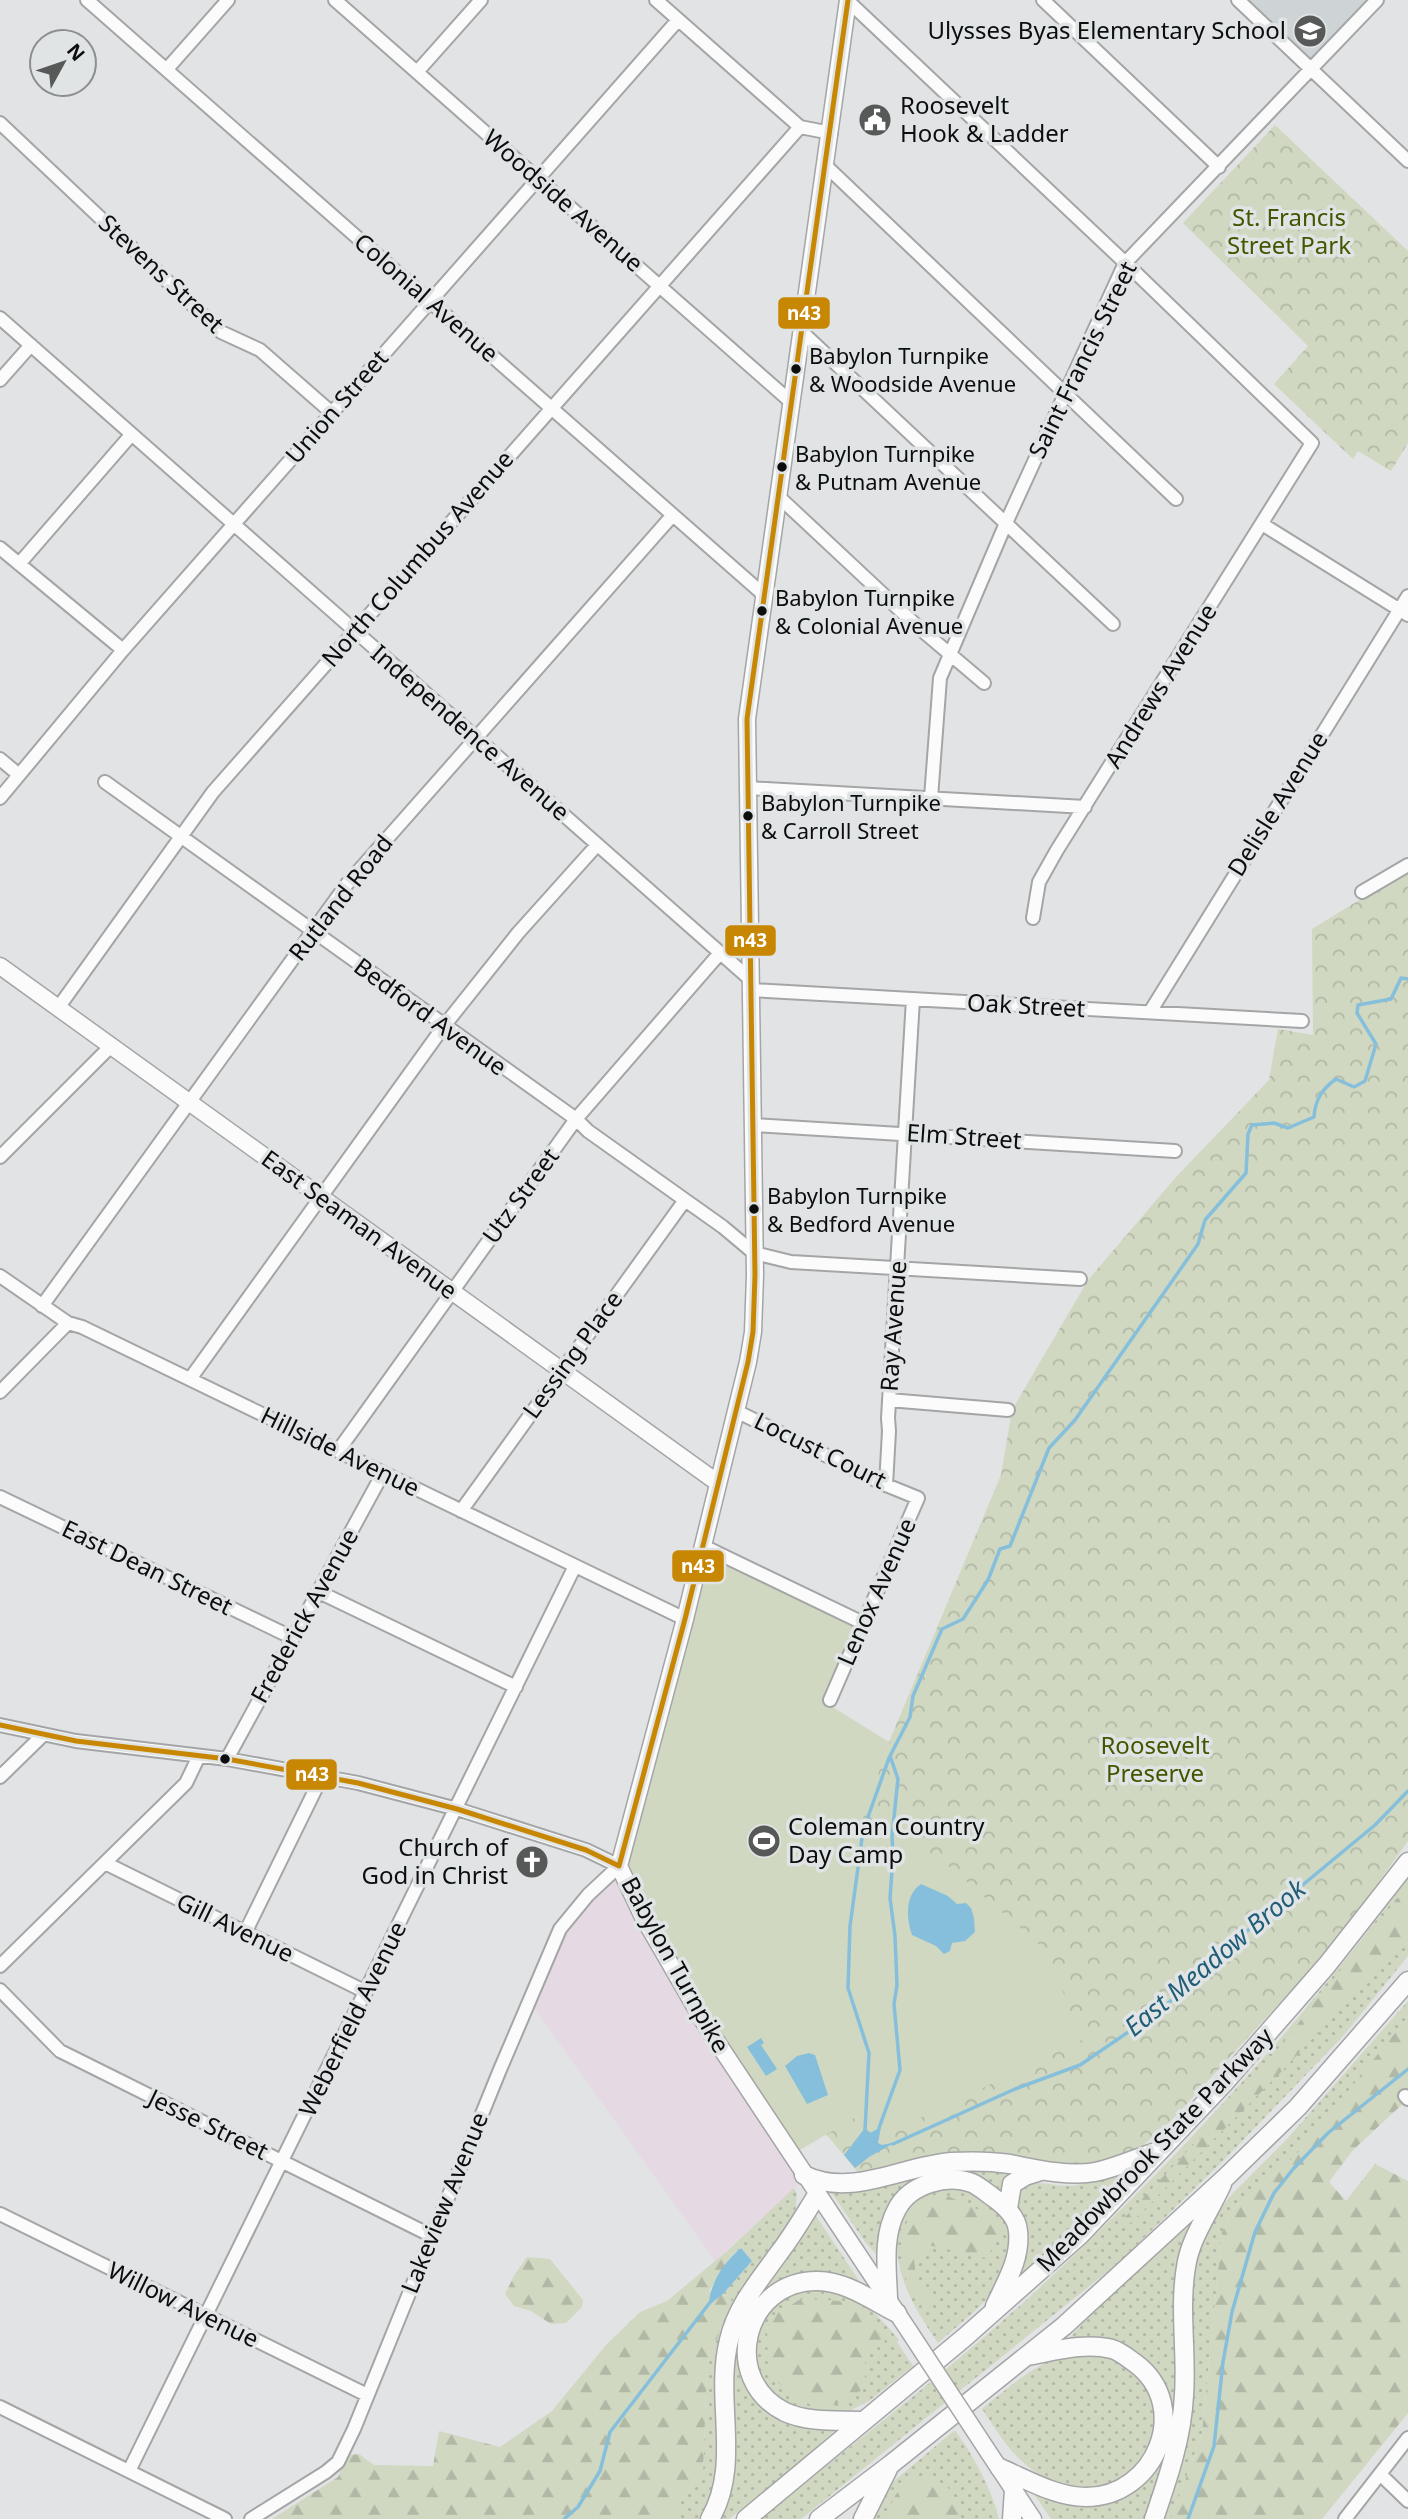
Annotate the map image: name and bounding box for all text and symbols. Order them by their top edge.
school or university icon: Ulysses Byas Elementary School [1291,12,1329,50]
place label: Ulysses Byas Elementary School [928,13,1286,46]
north arrow [28,28,98,98]
text: N [61,38,91,66]
place label: Roosevelt Hook & Ladder [900,88,1069,149]
public building icon: Roosevelt Hook & Ladder [856,101,894,139]
street label: Woodside Avenue [477,121,651,279]
park label: St. Francis Street Park [1227,200,1351,261]
street label: Stevens Street [92,206,232,340]
street label: Colonial Avenue [348,225,506,369]
street label: Saint Francis Street [1020,255,1144,463]
line badge: n43 [777,296,831,330]
text: n43 [787,300,821,326]
place label: Babylon Turnpike & Woodside Avenue [809,340,1016,398]
street label: Union Street [277,342,395,470]
marker: Babylon Turnpike & Woodside Avenue [789,362,803,376]
place label: Babylon Turnpike & Putnam Avenue [795,438,981,496]
street label: North Columbus Avenue [313,443,520,673]
marker: Babylon Turnpike & Putnam Avenue [775,460,789,474]
place label: Babylon Turnpike & Colonial Avenue [775,582,963,640]
street label: Andrews Avenue [1096,597,1224,774]
marker: Babylon Turnpike & Colonial Avenue [755,604,769,618]
street label: Independence Avenue [365,636,577,827]
street label: Delisle Avenue [1219,724,1334,882]
place label: Babylon Turnpike & Carroll Street [761,787,941,845]
marker: Babylon Turnpike & Carroll Street [741,809,755,823]
street label: Rutland Road [280,827,399,967]
line badge: n43 [724,924,777,957]
text: n43 [733,927,767,953]
street label: Bedford Avenue [348,949,514,1082]
street label: Oak Street [966,985,1086,1024]
street label: Elm Street [905,1115,1023,1156]
street label: Utz Street [474,1140,566,1250]
street label: East Seaman Avenue [255,1141,464,1306]
place label: Babylon Turnpike & Bedford Avenue [767,1180,955,1238]
marker: Babylon Turnpike & Bedford Avenue [747,1202,761,1216]
street label: Ray Avenue [871,1259,914,1392]
street label: Lessing Place [514,1284,629,1425]
street label: Hillside Avenue [256,1398,426,1503]
street label: Locust Court [749,1403,892,1496]
street label: East Dean Street [57,1511,239,1622]
street label: Lenox Avenue [828,1512,923,1670]
street label: Frederick Avenue [242,1522,365,1708]
line badge: n43 [671,1549,725,1583]
text: n43 [681,1553,715,1579]
park label: Roosevelt Preserve [1100,1728,1210,1789]
unlabelled marker [218,1752,232,1766]
line badge: n43 [285,1758,338,1791]
text: n43 [295,1761,329,1787]
place label: Coleman Country Day Camp [788,1809,985,1870]
sports icon: Coleman Country Day Camp [745,1822,783,1860]
place label: Church of God in Christ [361,1830,510,1891]
church icon: Church of God in Christ [513,1843,551,1881]
street label: Babylon Turnpike [614,1870,738,2058]
water label: East Meadow Brook [1116,1870,1314,2044]
street label: Gill Avenue [172,1884,300,1969]
street label: Weberfield Avenue [290,1915,413,2121]
street label: Meadowbrook State Parkway [1028,2019,1280,2278]
street label: Jesse Street [141,2079,275,2167]
street label: Lakeview Avenue [392,2107,495,2298]
street label: Willow Avenue [103,2253,265,2354]

